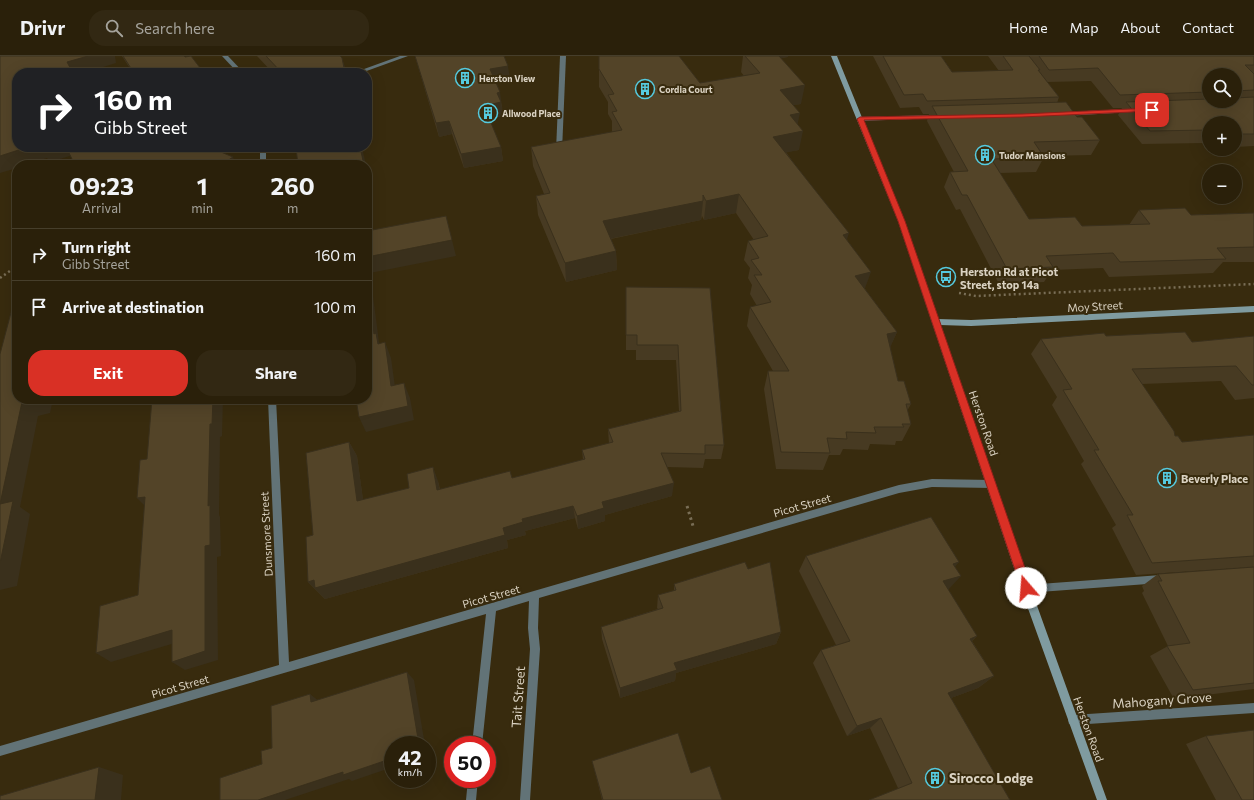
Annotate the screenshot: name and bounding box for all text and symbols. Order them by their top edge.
search box [89,10,369,46]
text: Drivr [20,16,65,39]
icon: search [103,17,125,39]
text: Search here [135,19,215,37]
text: Home [1009,19,1048,36]
text: Map [1070,19,1098,36]
text: About [1120,19,1160,36]
text: Contact [1182,19,1234,36]
building icon: Herston View [454,67,476,89]
map controls [1202,68,1242,204]
button: search [1202,68,1242,108]
place label: Herston View [479,73,536,84]
building icon: Cordia Court [634,78,656,100]
text: 160 m [94,82,172,116]
icon: right [28,84,80,136]
place label: Cordia Court [659,84,713,95]
pin [1135,93,1169,127]
icon: arrive [1141,99,1163,121]
building icon: Allwood Place [477,102,499,124]
place label: Allwood Place [502,108,561,119]
text: Gibb Street [94,116,187,138]
button: + [1202,116,1242,156]
building icon: Tudor Mansions [974,144,996,166]
place label: Tudor Mansions [999,150,1065,161]
button: − [1202,164,1242,204]
text: 09:23 [69,171,134,200]
text: 1 [197,171,208,200]
text: 260 [271,171,315,200]
text: Arrival [82,200,121,216]
text: min [191,200,213,216]
text: m [287,200,298,216]
text: Turn right [62,238,131,256]
icon: right [28,244,50,266]
text: 160 m [315,246,356,264]
text: Gibb Street [62,256,129,272]
place label: Herston Rd at Picot Street, stop 14a [960,265,1058,291]
bus stop icon: Herston Rd at Picot Street, stop 14a [935,266,957,288]
icon: arrive [28,296,50,318]
text: Arrive at destination [62,298,204,316]
text: 100 m [314,298,356,316]
street label: Moy Street [1067,298,1124,314]
button: Exit [28,350,188,396]
button: Share [196,350,356,396]
street label: Herston Road [967,389,1001,457]
building icon: Beverly Place [1156,467,1178,489]
place label: Beverly Place [1181,472,1248,485]
street label: Picot Street [772,490,833,519]
street label: Dunsmore Street [257,491,275,577]
position arrow [1005,567,1047,609]
street label: Picot Street [461,581,522,610]
street label: Tait Street [508,666,528,728]
street label: Picot Street [150,671,211,700]
street label: Mahogany Grove [1112,689,1213,711]
street label: Herston Road [1071,695,1107,763]
speed limit sign: 50 [444,736,496,788]
text: 42 [398,745,422,769]
text: km/h [398,766,422,778]
building icon: Sirocco Lodge [924,767,946,789]
place label: Sirocco Lodge [949,770,1033,786]

